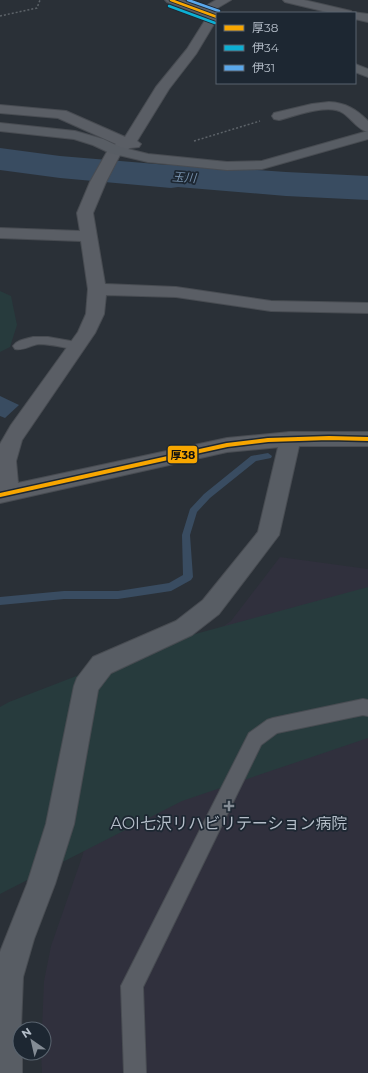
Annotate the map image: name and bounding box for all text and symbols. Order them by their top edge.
legend [216,12,356,84]
text: 厚38 [252,20,279,35]
text: 伊34 [252,40,279,55]
text: 伊31 [252,60,275,75]
water label: 玉川 [171,169,198,185]
line badge: 厚38 [167,445,198,464]
text: 厚38 [171,448,195,462]
marker: AOI七沢リハビリテーション病院 [223,800,235,812]
place label: AOI七沢リハビリテーション病院 [110,814,348,833]
north arrow [12,1021,52,1061]
text: N [19,1024,34,1041]

